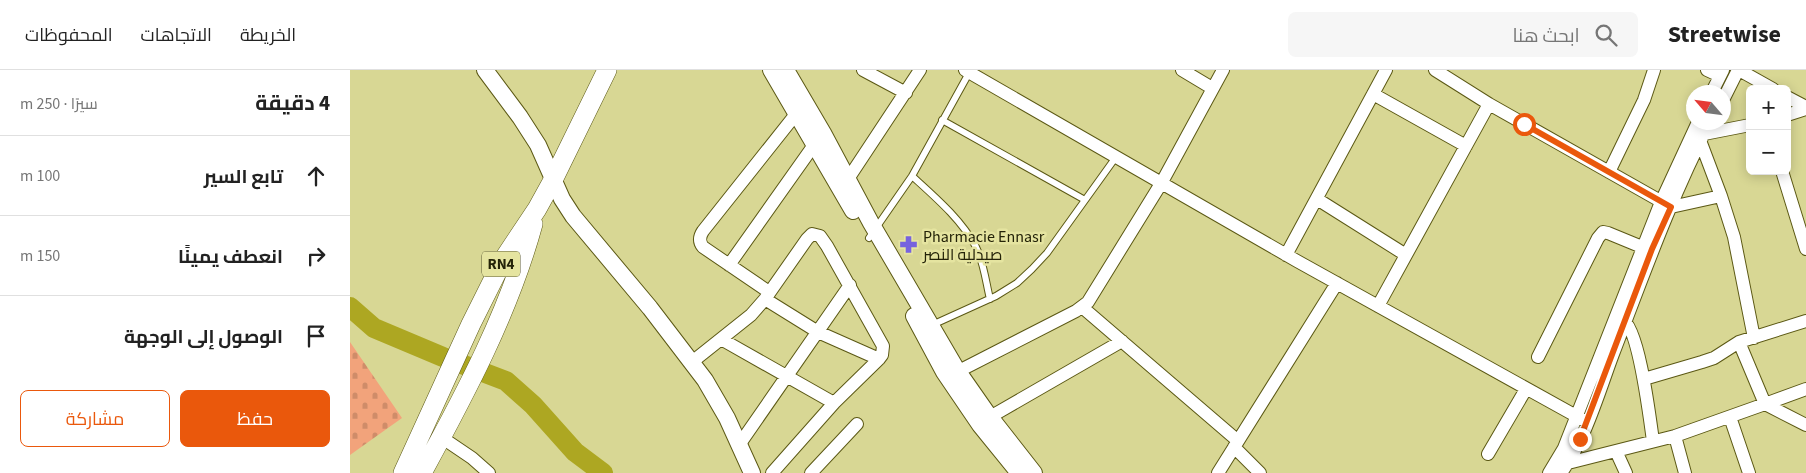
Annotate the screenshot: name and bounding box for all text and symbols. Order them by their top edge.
search box [1288,12,1638,57]
text: Streetwise [1668,17,1781,52]
icon: search [1592,21,1620,49]
text: المحفوظات [25,23,113,48]
text: الاتجاهات [141,23,212,48]
text: الخريطة [240,23,296,48]
text: ابحث هنا [1512,23,1580,50]
north arrow [1686,85,1731,130]
map controls [1746,85,1791,175]
button: + [1746,85,1791,130]
text: 4 دقيقة [255,88,330,118]
text: سيرًا · 250 m [20,93,98,115]
route start [1513,113,1536,136]
button: − [1746,130,1791,175]
icon: ahead [302,162,330,190]
text: تابع السير [204,164,283,191]
text: 100 m [20,165,60,187]
place label: Pharmacie Ennasr صيدلية النصر [922,226,1045,266]
pharmacy icon: Pharmacie Ennasr صيدلية النصر [899,235,919,255]
icon: right [302,242,330,270]
text: انعطف يمينًا [178,244,283,271]
text: 150 m [20,245,60,267]
road number: RN4 [482,252,520,276]
icon: arrive [302,322,330,350]
text: الوصول إلى الوجهة [124,324,283,351]
button: مشاركة [20,390,170,447]
button: حفظ [180,390,330,447]
route end [1569,428,1592,451]

